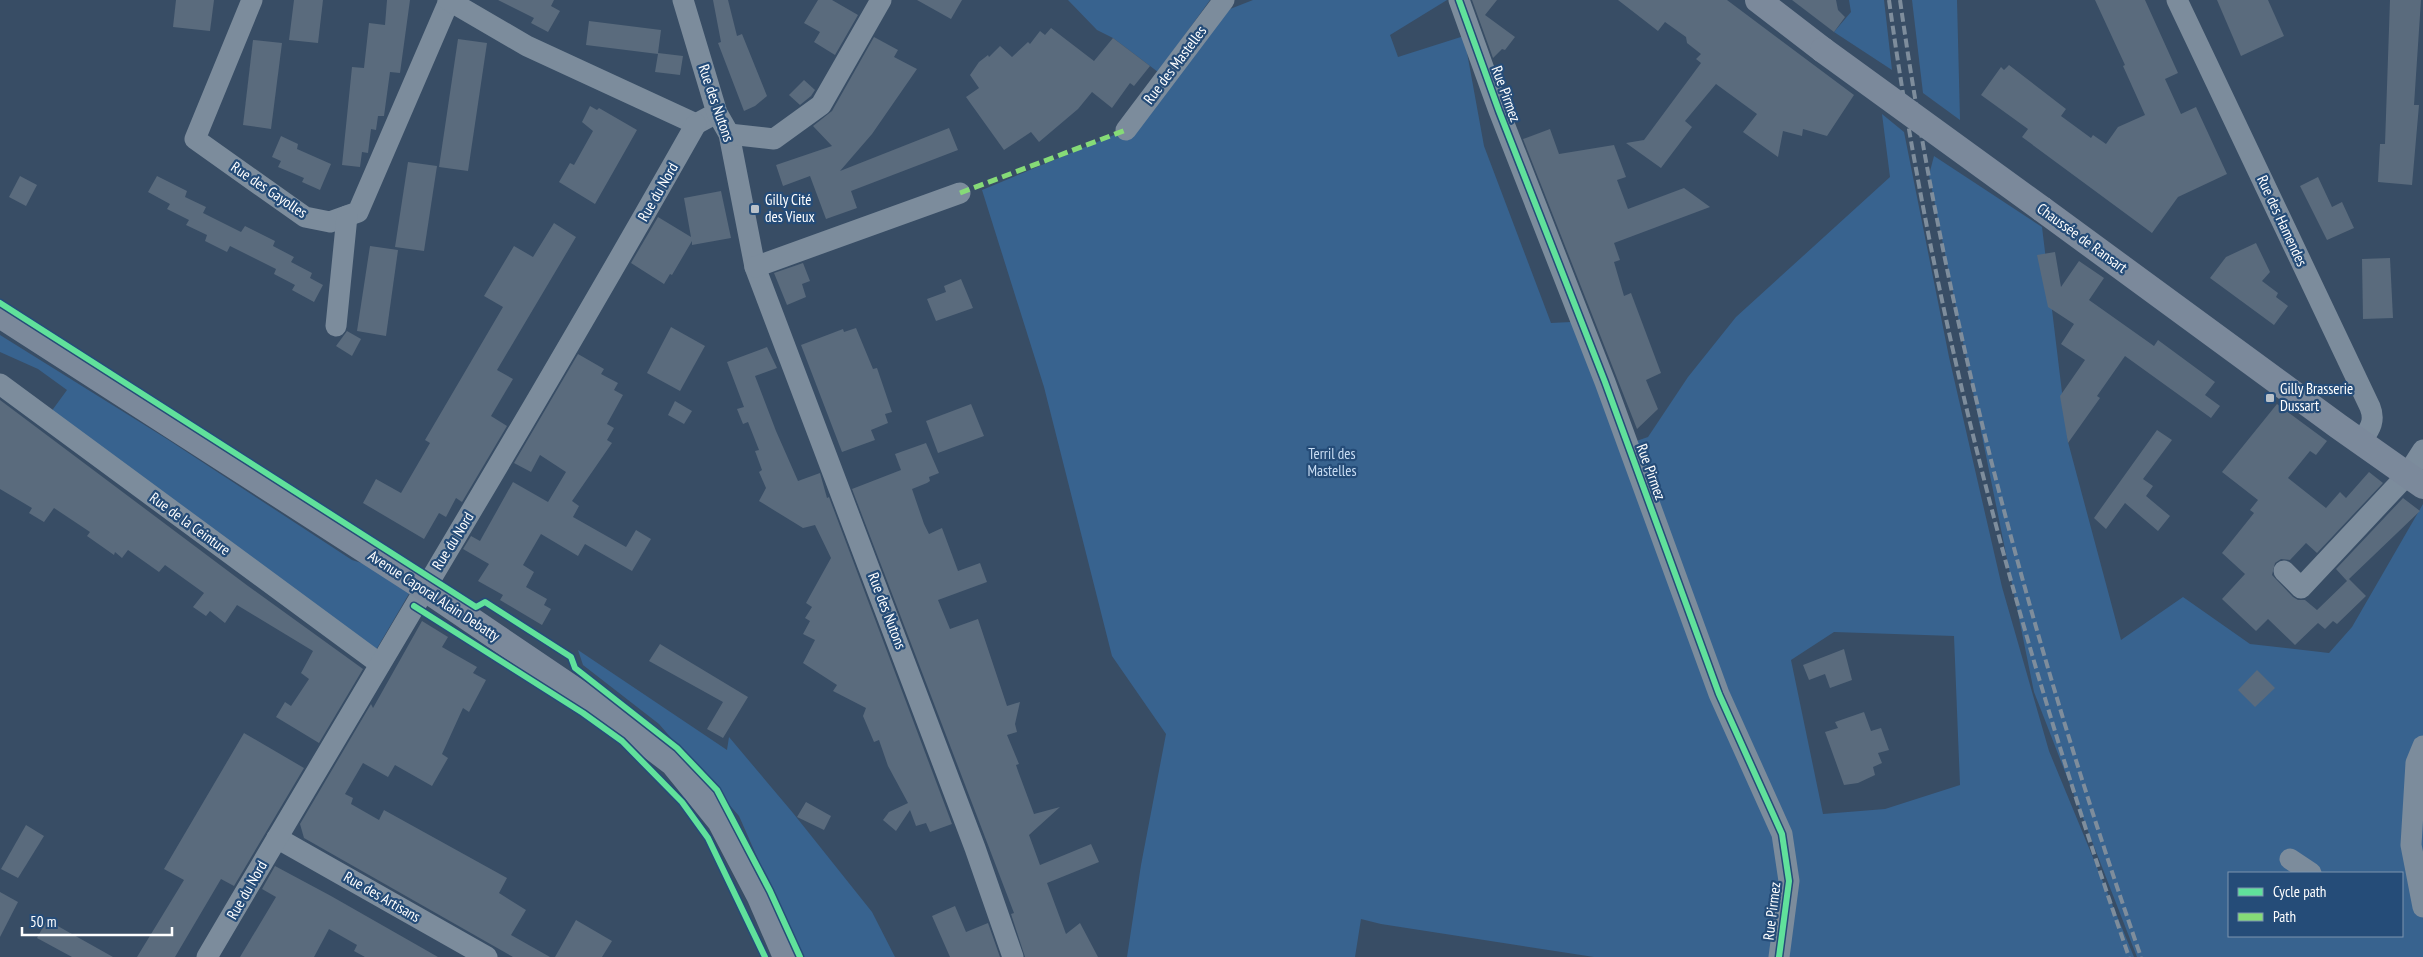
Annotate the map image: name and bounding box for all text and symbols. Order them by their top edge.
street label: Rue des Mastelles [1139,22,1210,108]
street label: Rue des Nutons [694,62,739,144]
street label: Rue Pirmez [1488,63,1525,125]
street label: Rue des Gayolles [228,157,311,222]
street label: Rue du Nord [633,159,682,224]
street label: Rue des Hamendes [2253,172,2312,269]
place label: Gilly Cité des Vieux [765,190,815,226]
street label: Chaussée de Ransart [2033,198,2131,277]
marker: Gilly Cité des Vieux [749,203,761,215]
place label: Gilly Brasserie Dussart [2280,379,2353,415]
marker: Gilly Brasserie Dussart [2264,392,2276,404]
street label: Rue Pirmez [1633,441,1670,503]
park label: Terril des Mastelles [1307,444,1357,480]
street label: Rue de la Ceinture [146,488,234,559]
street label: Rue du Nord [427,508,478,573]
street label: Avenue Caporal Alain Debatty [365,546,504,645]
street label: Rue des Nutons [864,570,911,652]
street label: Rue du Nord [222,857,271,922]
street label: Rue des Artisans [341,867,424,926]
legend [2228,872,2403,937]
street label: Rue Pirmez [1759,881,1784,941]
text: Cycle path [2273,882,2326,901]
scale bar [22,904,172,936]
text: Path [2273,907,2296,926]
text: 50 m [30,912,56,931]

